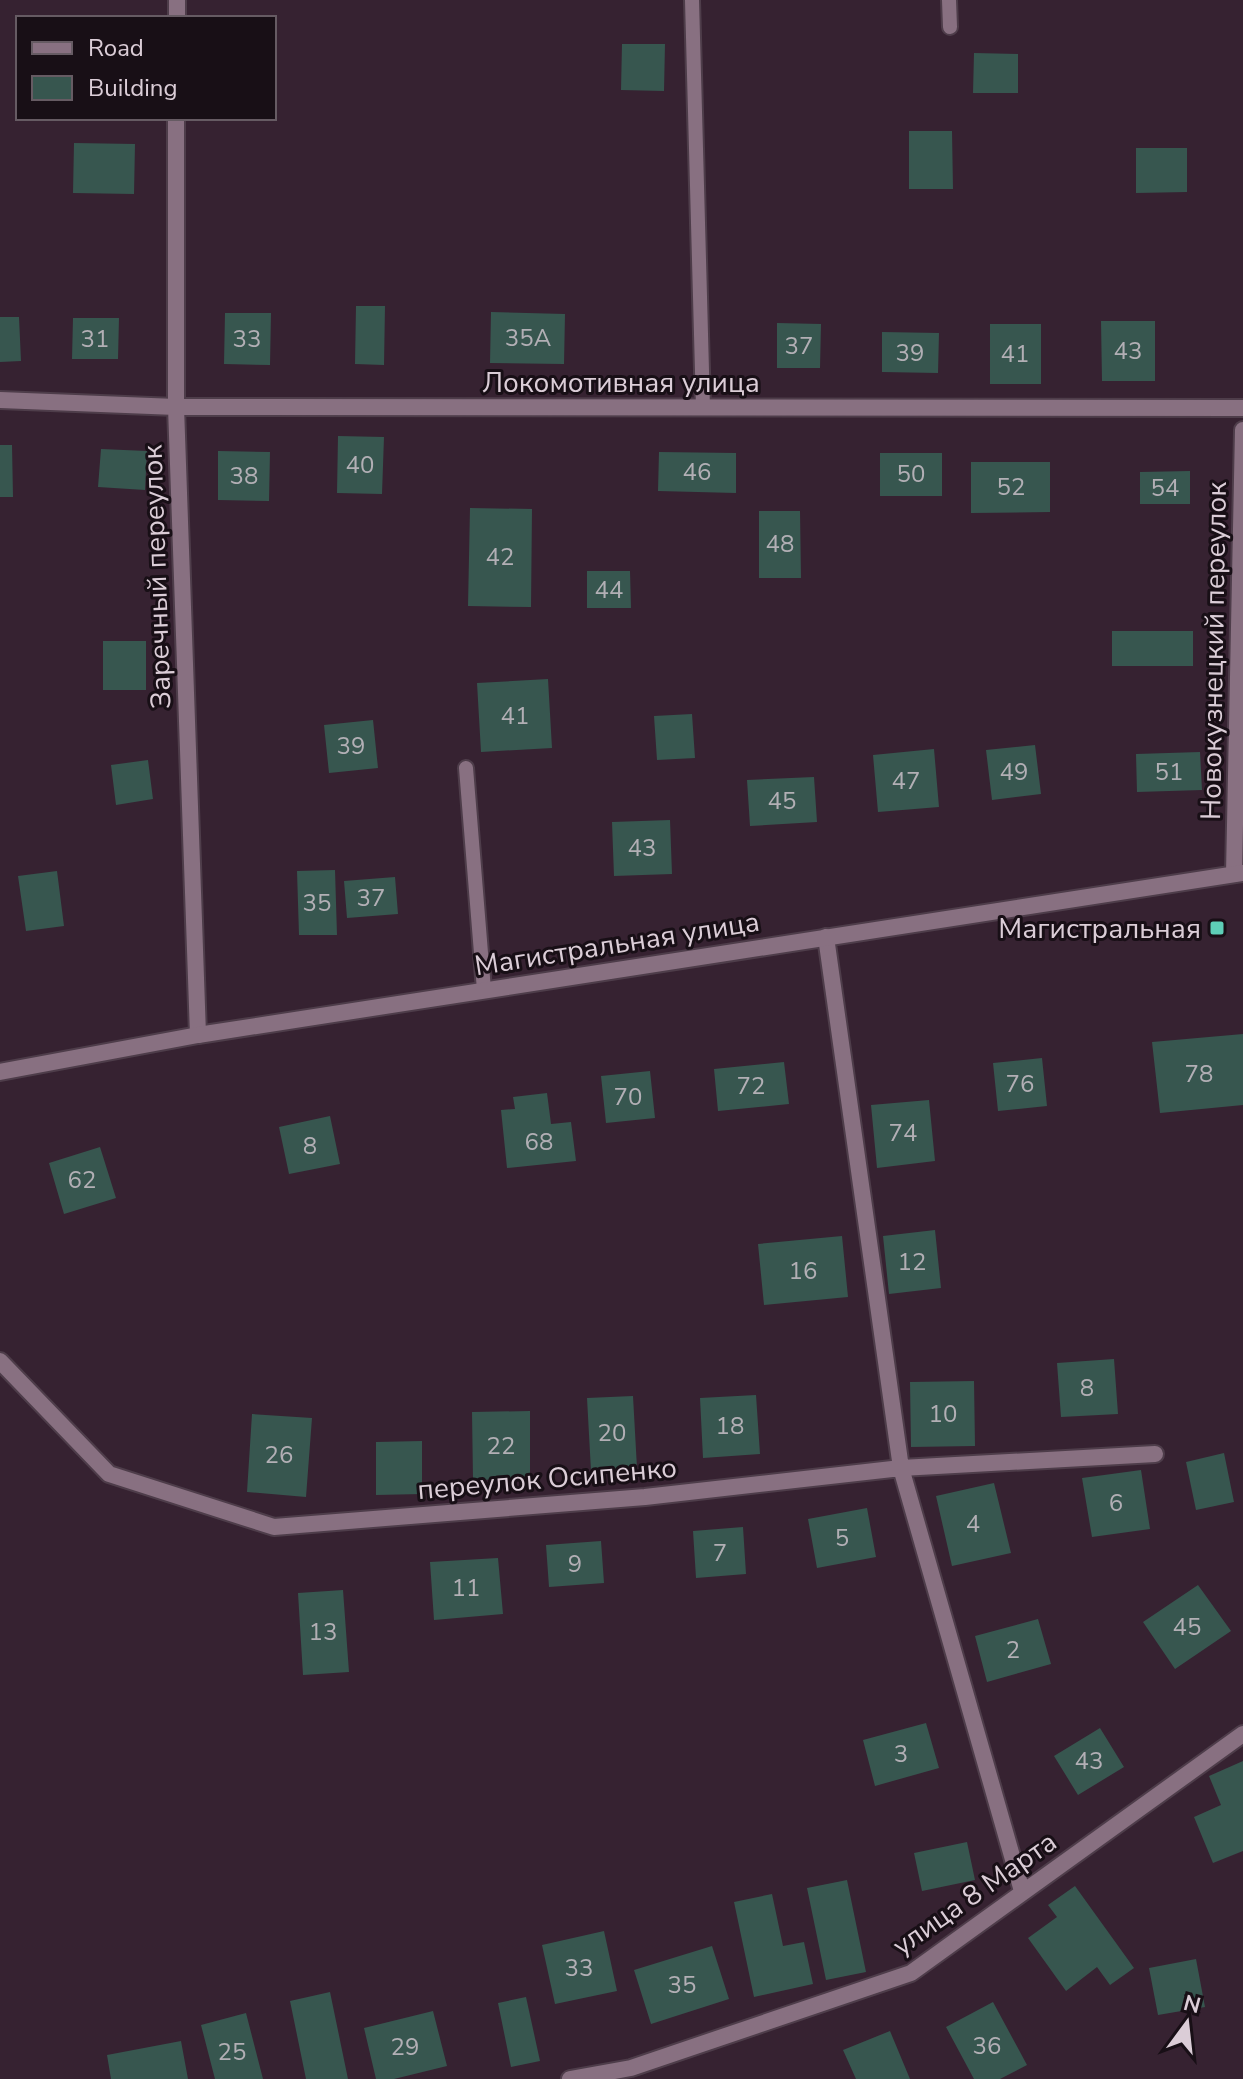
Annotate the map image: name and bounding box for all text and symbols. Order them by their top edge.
legend [16,16,276,120]
text: Road [88,32,144,64]
text: Building [88,72,178,104]
house number: 35А [505,322,552,354]
house number: 31 [81,323,109,355]
house number: 33 [233,323,261,355]
house number: 37 [785,330,813,362]
house number: 43 [1114,335,1142,367]
house number: 39 [896,337,924,369]
house number: 41 [1001,338,1029,370]
street label: Локомотивная улица [482,364,760,402]
street label: Заречный переулок [133,444,181,710]
house number: 40 [346,449,374,481]
house number: 46 [683,456,711,488]
house number: 50 [897,458,925,490]
house number: 38 [230,460,258,492]
house number: 52 [997,471,1025,503]
house number: 54 [1151,472,1179,504]
street label: Новокузнецкий переулок [1192,481,1236,820]
house number: 48 [766,528,794,560]
house number: 42 [486,541,514,573]
house number: 44 [595,574,623,606]
house number: 41 [501,700,529,732]
house number: 39 [337,730,365,762]
house number: 49 [1000,756,1028,788]
house number: 51 [1155,756,1183,788]
house number: 47 [892,765,920,797]
house number: 45 [768,785,796,817]
house number: 43 [628,832,656,864]
house number: 37 [357,882,385,914]
house number: 35 [303,887,331,919]
street label: Магистральная улица [472,903,762,985]
place label: Магистральная [998,910,1201,948]
marker: Магистральная [1208,919,1226,937]
house number: 78 [1185,1058,1213,1090]
house number: 76 [1006,1068,1034,1100]
house number: 72 [737,1070,765,1102]
house number: 70 [614,1081,642,1113]
house number: 74 [889,1117,917,1149]
house number: 68 [525,1126,553,1158]
house number: 8 [303,1130,317,1162]
house number: 62 [68,1164,96,1196]
house number: 12 [898,1246,926,1278]
house number: 16 [789,1255,817,1287]
house number: 8 [1080,1372,1094,1404]
house number: 10 [929,1398,957,1430]
house number: 18 [716,1410,744,1442]
house number: 20 [598,1417,626,1449]
house number: 22 [487,1430,515,1462]
house number: 26 [265,1439,293,1471]
street label: переулок Осипенко [416,1449,678,1509]
house number: 6 [1109,1487,1123,1519]
house number: 4 [966,1508,980,1540]
house number: 5 [835,1522,849,1554]
house number: 7 [713,1537,727,1569]
house number: 9 [568,1548,582,1580]
house number: 11 [452,1572,480,1604]
house number: 45 [1173,1611,1201,1643]
house number: 13 [309,1616,337,1648]
house number: 2 [1006,1634,1020,1666]
house number: 3 [894,1738,908,1770]
house number: 43 [1075,1745,1103,1777]
street label: улица 8 Марта [885,1823,1064,1965]
house number: 33 [565,1952,593,1984]
house number: 35 [668,1969,696,2001]
north arrow [1147,1983,1227,2063]
text: N [1180,1988,1204,2021]
house number: 36 [973,2030,1001,2062]
house number: 29 [391,2031,419,2063]
house number: 25 [218,2036,246,2068]

